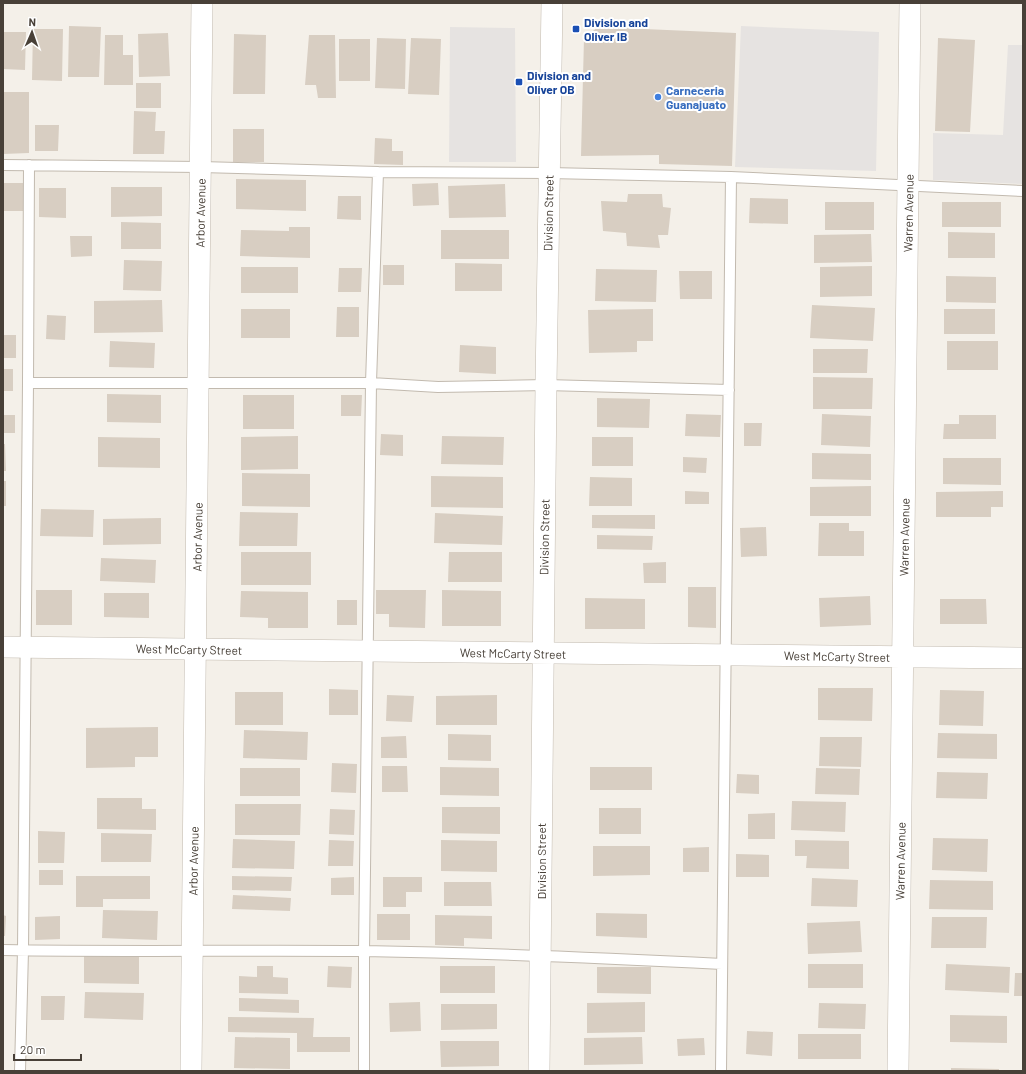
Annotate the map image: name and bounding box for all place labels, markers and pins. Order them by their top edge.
place label: Division and Oliver IB [584,15,648,43]
marker: Division and Oliver IB [571,24,581,34]
place label: Division and Oliver OB [527,68,591,96]
marker: Division and Oliver OB [514,77,524,87]
place label: Carneceria Guanajuato [666,83,726,111]
marker: Carneceria Guanajuato [653,92,663,102]

